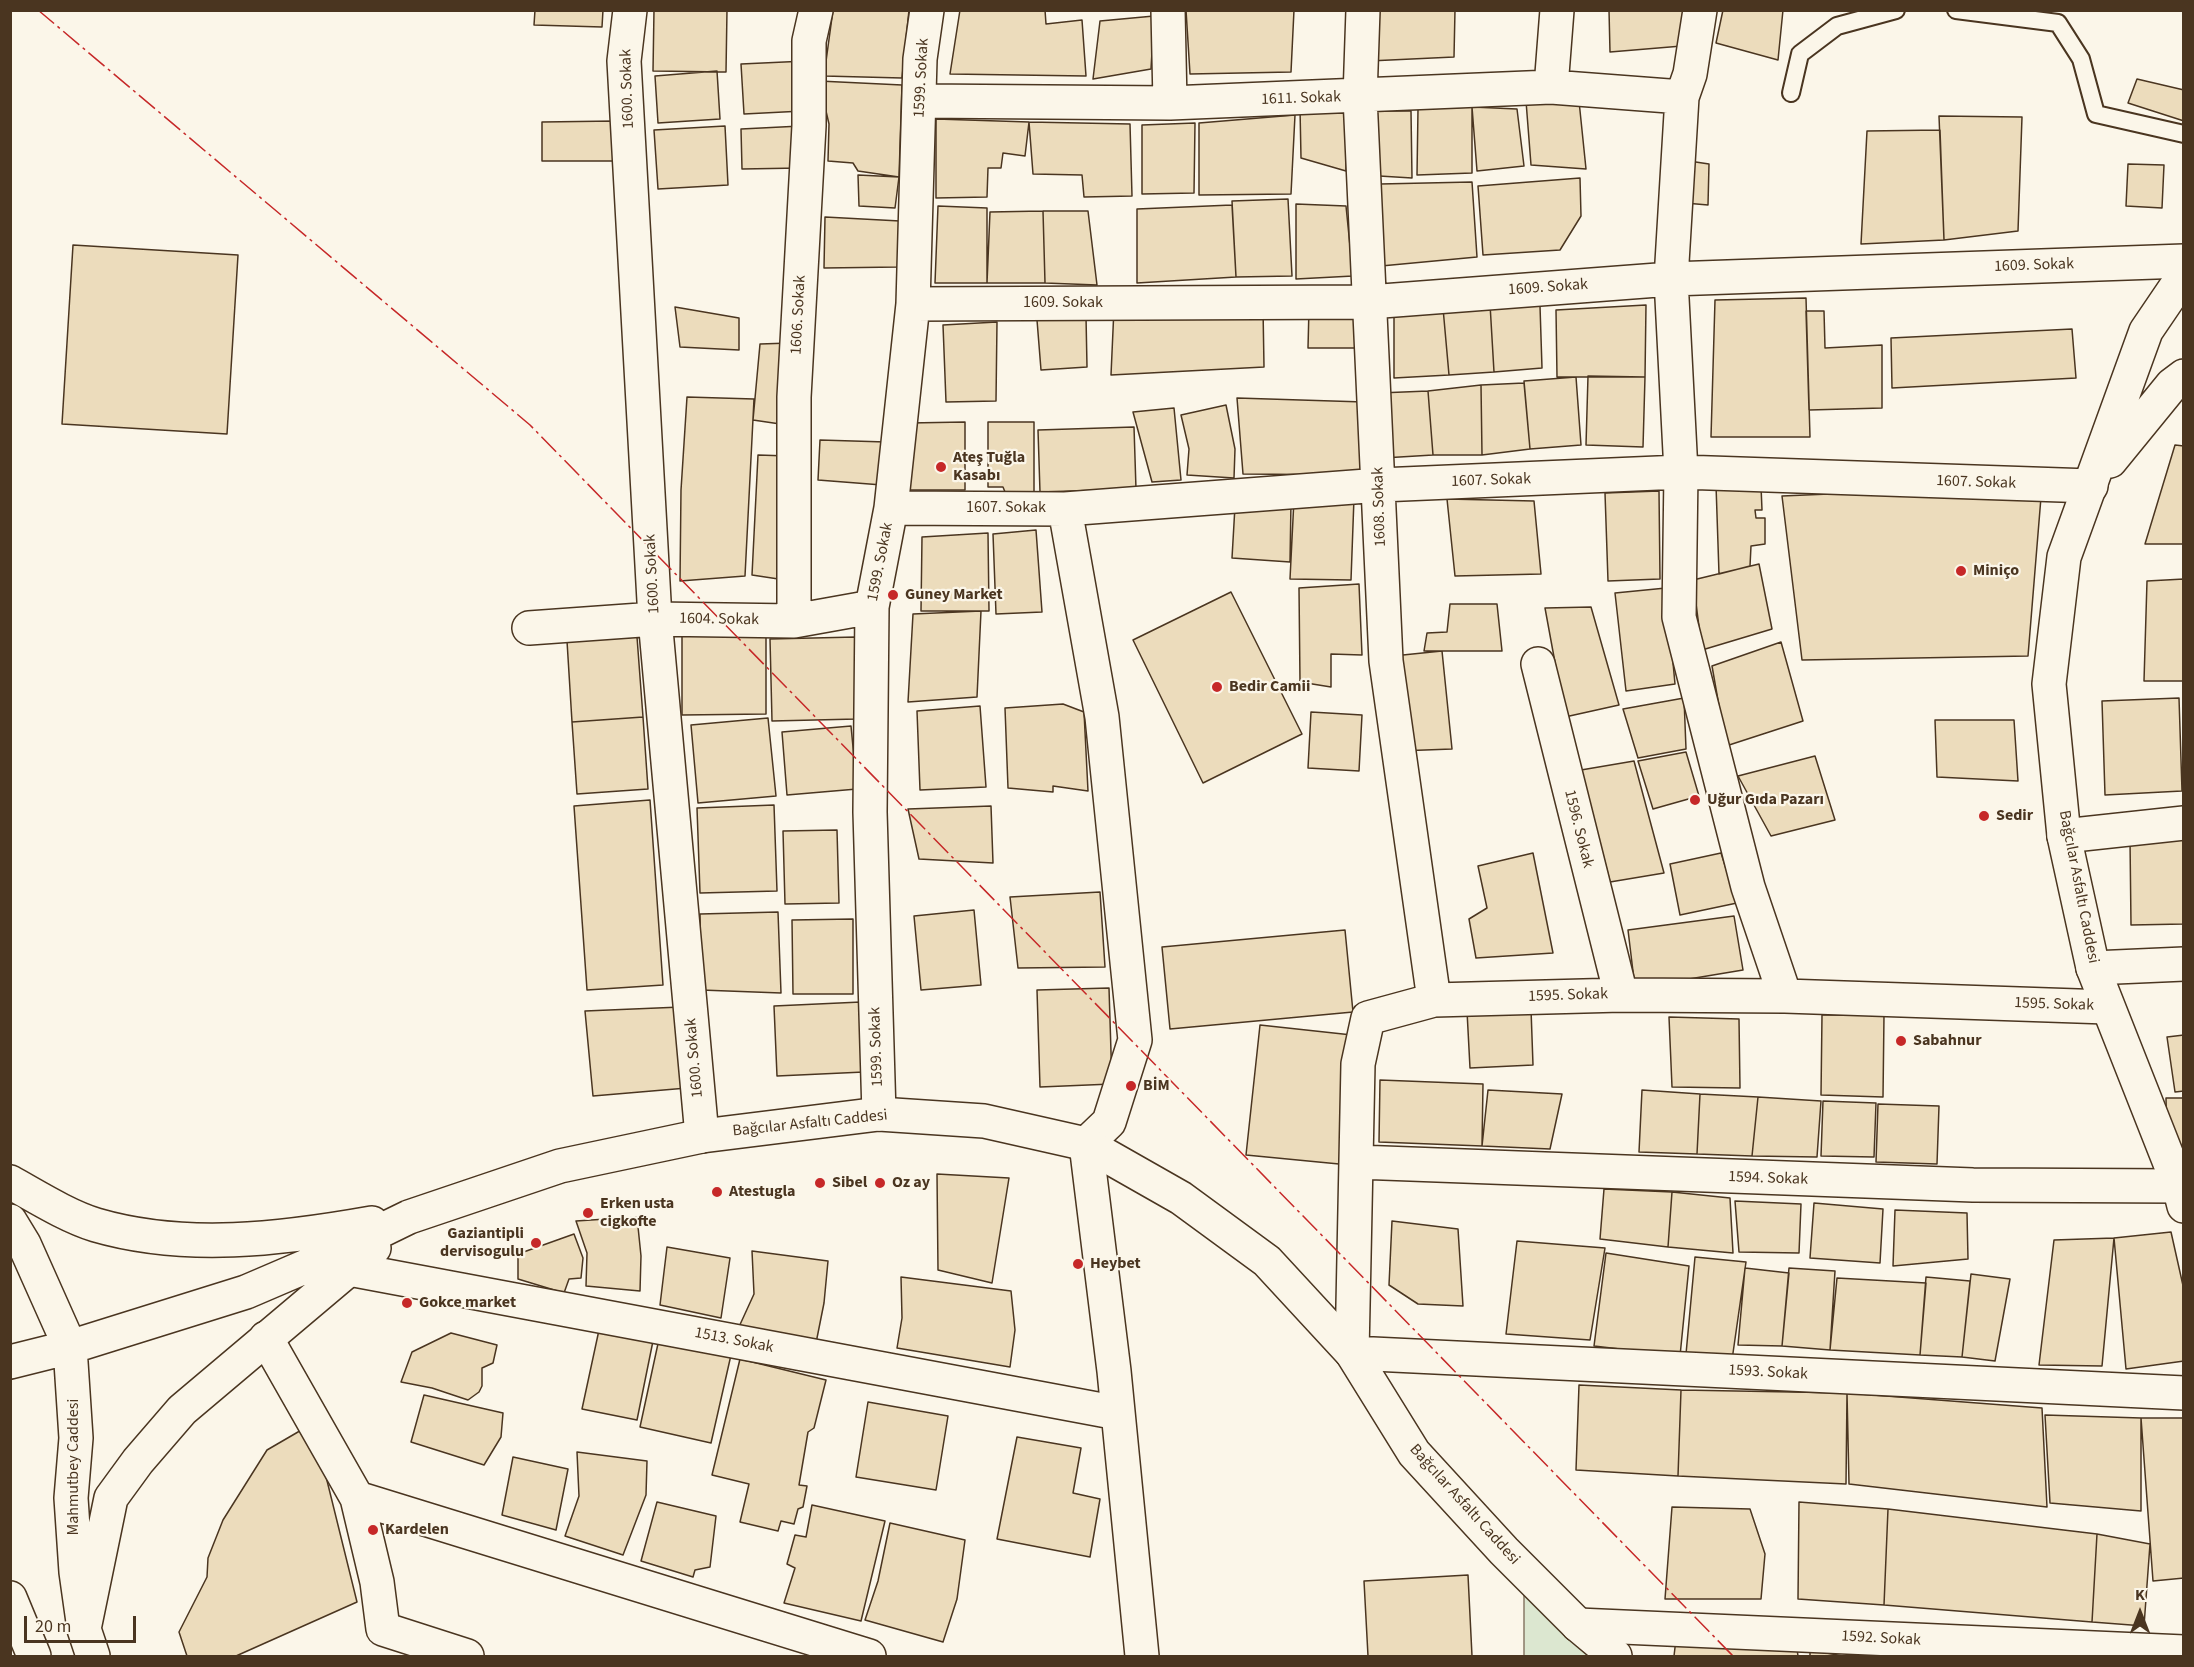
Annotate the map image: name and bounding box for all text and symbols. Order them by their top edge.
street label: 1599. Sokak [910,38,934,118]
street label: 1600. Sokak [617,49,639,129]
street label: 1611. Sokak [1261,88,1341,110]
street label: 1609. Sokak [1994,255,2074,277]
street label: 1606. Sokak [787,275,811,355]
street label: 1609. Sokak [1507,276,1589,300]
street label: 1609. Sokak [1023,293,1103,313]
place label: Ateş Tuğla Kasabı [953,448,1025,486]
marker: Ateş Tuğla Kasabı [934,460,948,474]
street label: 1608. Sokak [1369,467,1391,547]
street label: 1607. Sokak [1451,470,1531,492]
street label: 1607. Sokak [1936,472,2016,494]
street label: 1607. Sokak [966,498,1046,518]
street label: 1599. Sokak [864,521,898,603]
street label: 1600. Sokak [641,534,665,614]
place label: Miniço [1973,561,2019,581]
marker: Miniço [1954,564,1968,578]
place label: Guney Market [905,585,1003,605]
marker: Guney Market [886,588,900,602]
street label: 1604. Sokak [679,610,759,630]
place label: Bedir Camii [1229,677,1310,697]
marker: Bedir Camii [1210,680,1224,694]
street label: 1596. Sokak [1559,788,1597,870]
place label: Uğur Gıda Pazarı [1707,790,1824,810]
marker: Uğur Gıda Pazarı [1688,793,1702,807]
place label: Sedir [1996,806,2033,826]
marker: Sedir [1977,809,1991,823]
street label: Bağcılar Asfaltı Caddesi [2054,809,2102,965]
street label: 1595. Sokak [1528,985,1608,1007]
street label: 1595. Sokak [2014,994,2094,1016]
street label: 1599. Sokak [866,1007,888,1087]
street label: 1600. Sokak [682,1017,708,1099]
place label: Sabahnur [1913,1031,1981,1051]
marker: Sabahnur [1894,1034,1908,1048]
place label: BİM [1143,1076,1170,1096]
marker: BİM [1124,1079,1138,1093]
street label: Bağcılar Asfaltı Caddesi [732,1106,888,1142]
street label: 1594. Sokak [1728,1168,1808,1190]
place label: Sibel [832,1173,867,1193]
place label: Oz ay [892,1173,930,1193]
marker: Sibel [813,1176,827,1190]
marker: Oz ay [873,1176,887,1190]
place label: Atestugla [729,1182,796,1202]
marker: Atestugla [710,1185,724,1199]
place label: Erken usta cigkofte [600,1194,674,1232]
marker: Erken usta cigkofte [581,1206,595,1220]
place label: Gaziantipli dervisogulu [440,1224,524,1262]
marker: Gaziantipli dervisogulu [529,1236,543,1250]
place label: Heybet [1090,1254,1141,1274]
marker: Heybet [1071,1257,1085,1271]
place label: Gokce market [419,1293,516,1313]
marker: Gokce market [400,1296,414,1310]
street label: 1513. Sokak [693,1324,775,1358]
street label: 1593. Sokak [1728,1361,1808,1385]
street label: Mahmutbey Caddesi [64,1399,84,1535]
street label: Bağcılar Asfaltı Caddesi [1405,1441,1523,1569]
place label: Kardelen [385,1520,449,1540]
marker: Kardelen [366,1523,380,1537]
north arrow [2110,1583,2170,1643]
text: K [2135,1584,2145,1606]
scale bar [27,1604,140,1642]
text: 20 m [35,1614,71,1639]
street label: 1592. Sokak [1841,1627,1921,1651]

